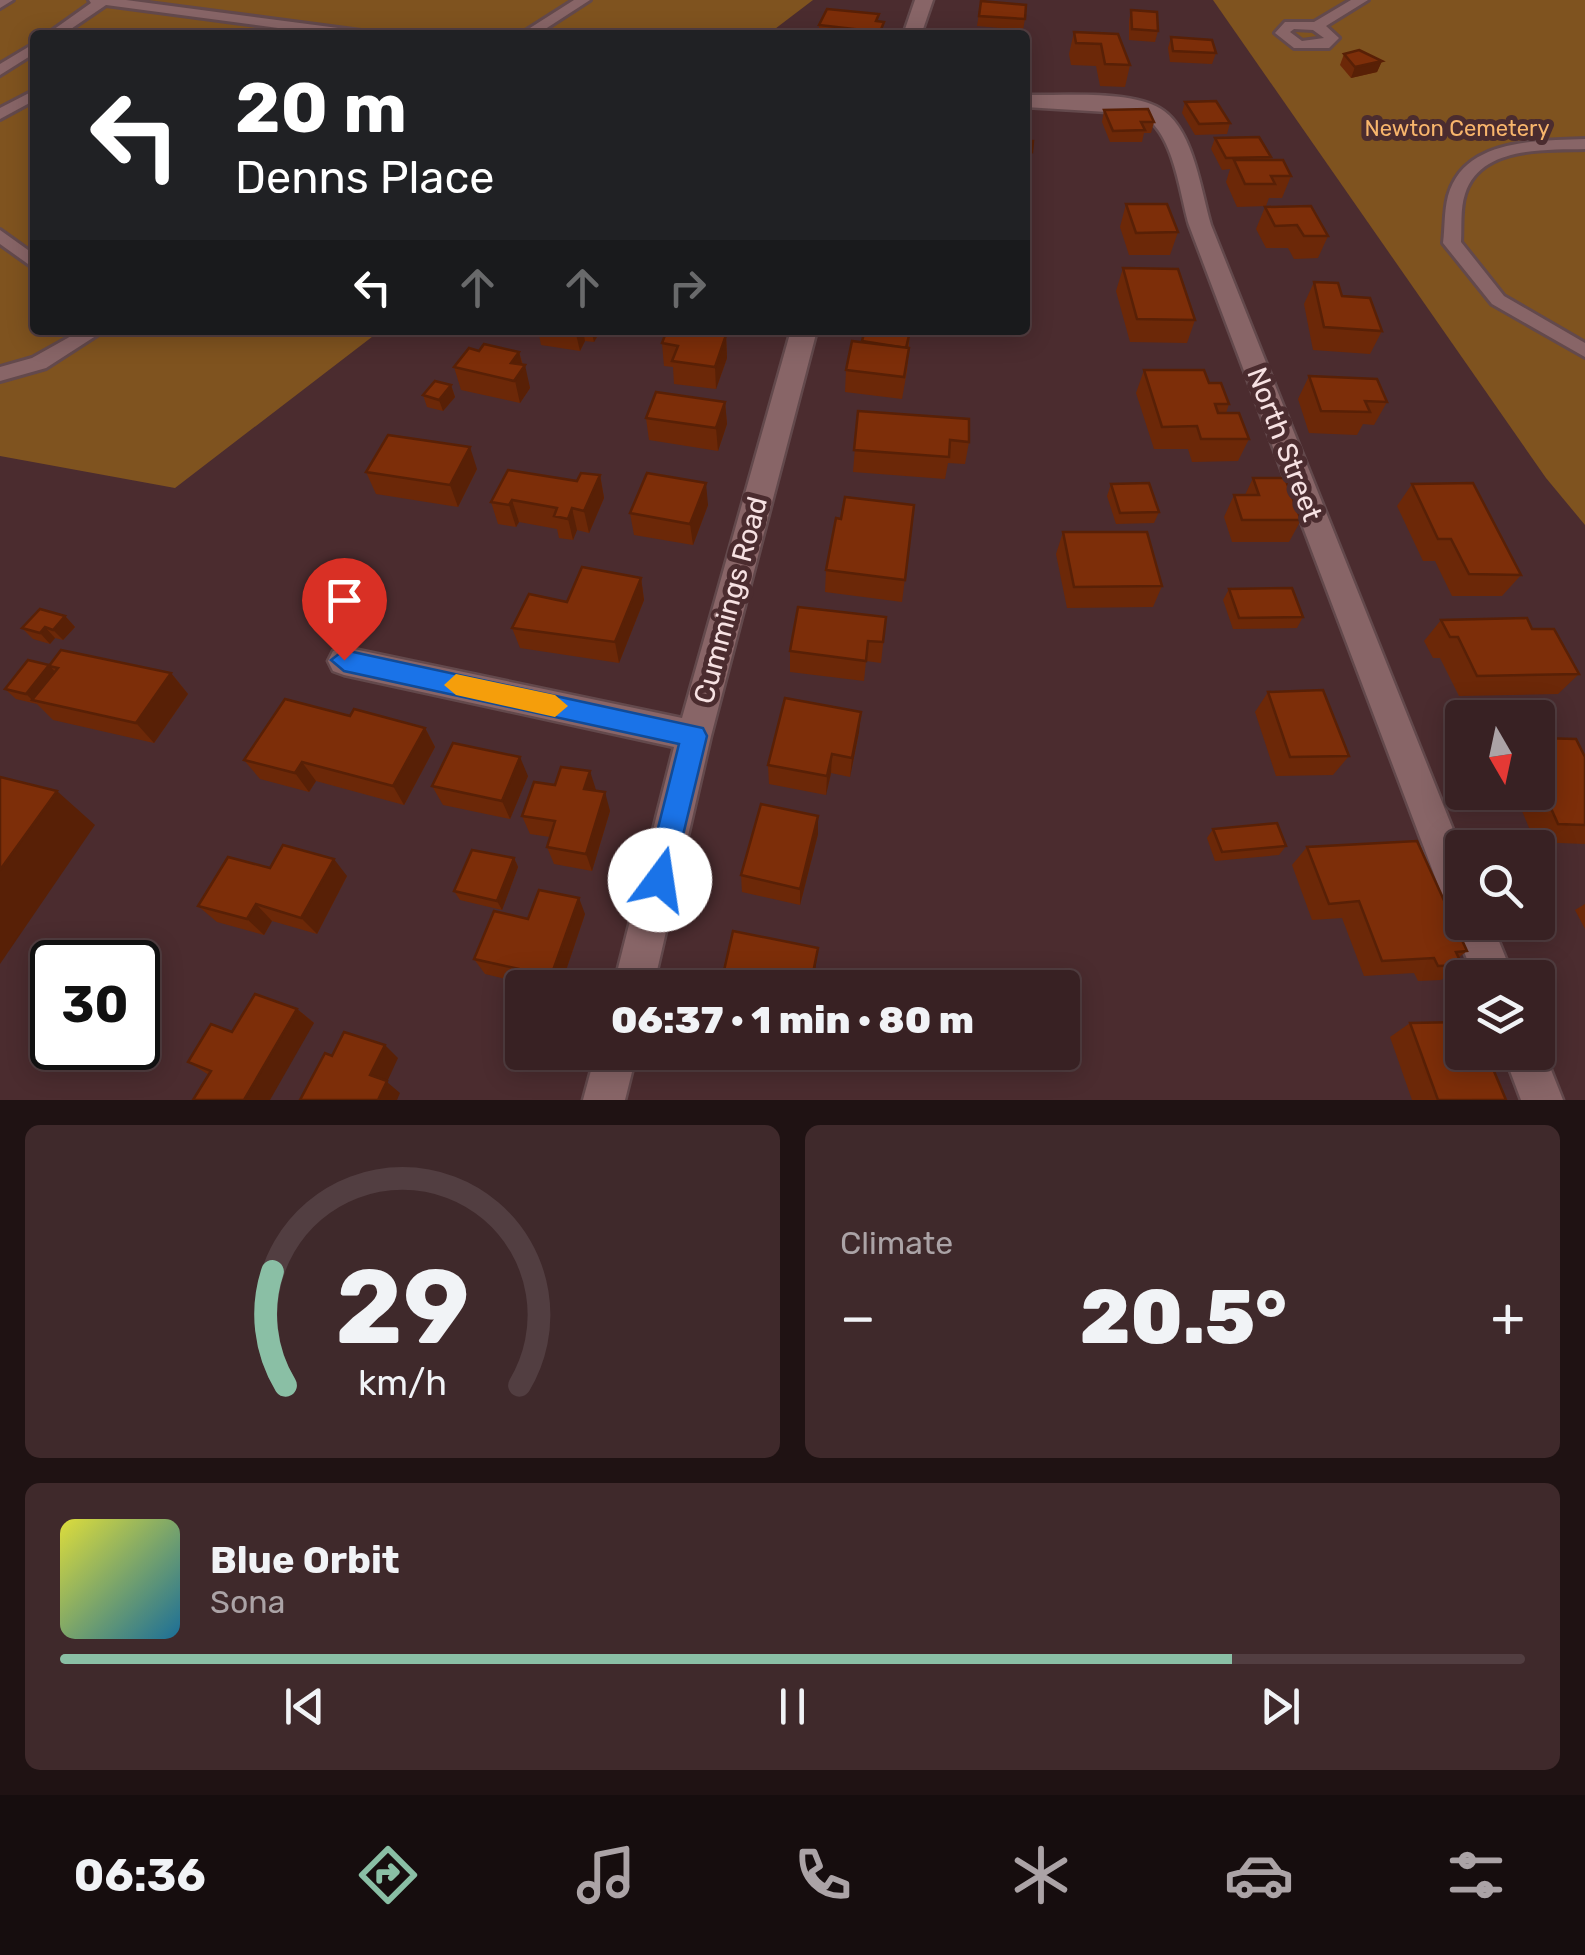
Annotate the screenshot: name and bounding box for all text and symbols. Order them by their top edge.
text: 20 m [235,67,407,150]
icon: left [70,70,200,200]
park label: Newton Cemetery [1364,115,1550,142]
text: Denns Place [235,151,494,204]
icon: left [345,260,400,315]
icon: ahead [450,260,505,315]
icon: ahead [555,260,610,315]
icon: right [660,260,715,315]
street label: North Street [1240,363,1329,526]
street label: Cummings Road [687,493,774,707]
pin [302,558,387,661]
icon: arrive [317,573,372,628]
north arrow [1445,700,1555,810]
map controls [1445,700,1555,1070]
position arrow [608,828,712,932]
button: search [1445,830,1555,940]
speed limit sign: 30 [30,940,160,1070]
button: layers [1445,960,1555,1070]
text: 06:37 · 1 min · 80 m [611,997,974,1043]
text: Climate [840,1224,953,1262]
text: 29 [335,1246,470,1369]
text: 20.5° [1080,1273,1287,1362]
text: − [840,1285,876,1350]
text: + [1491,1285,1525,1350]
text: km/h [358,1362,447,1404]
text: Blue Orbit [210,1537,400,1583]
text: Sona [210,1583,285,1621]
icon: previous [277,1679,332,1734]
icon: pause [765,1679,820,1734]
icon: next [1253,1679,1308,1734]
icon: directions [353,1840,423,1910]
icon: music [571,1840,641,1910]
icon: phone [788,1840,858,1910]
icon: climate [1006,1840,1076,1910]
icon: car [1224,1840,1294,1910]
icon: filters [1441,1840,1511,1910]
text: 06:36 [74,1849,206,1902]

